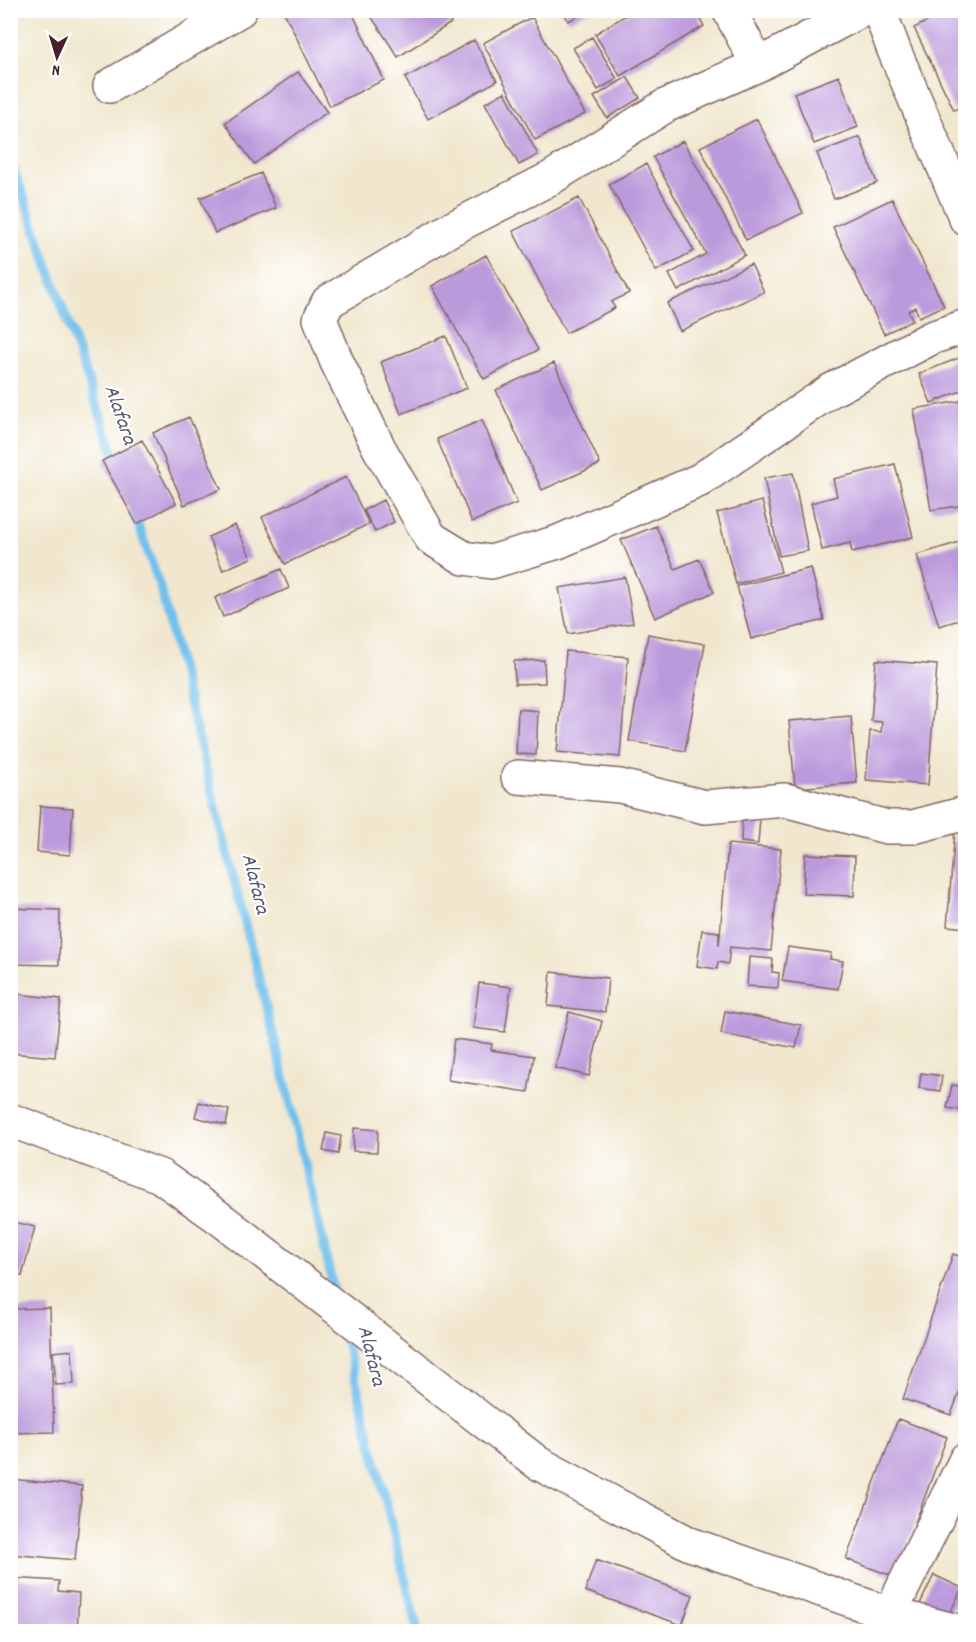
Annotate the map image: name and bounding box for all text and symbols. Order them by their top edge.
north arrow [27,27,87,87]
text: N [51,58,61,81]
water label: Alafara [95,381,144,450]
water label: Alafara [232,851,276,918]
water label: Alafara [348,1323,392,1390]

